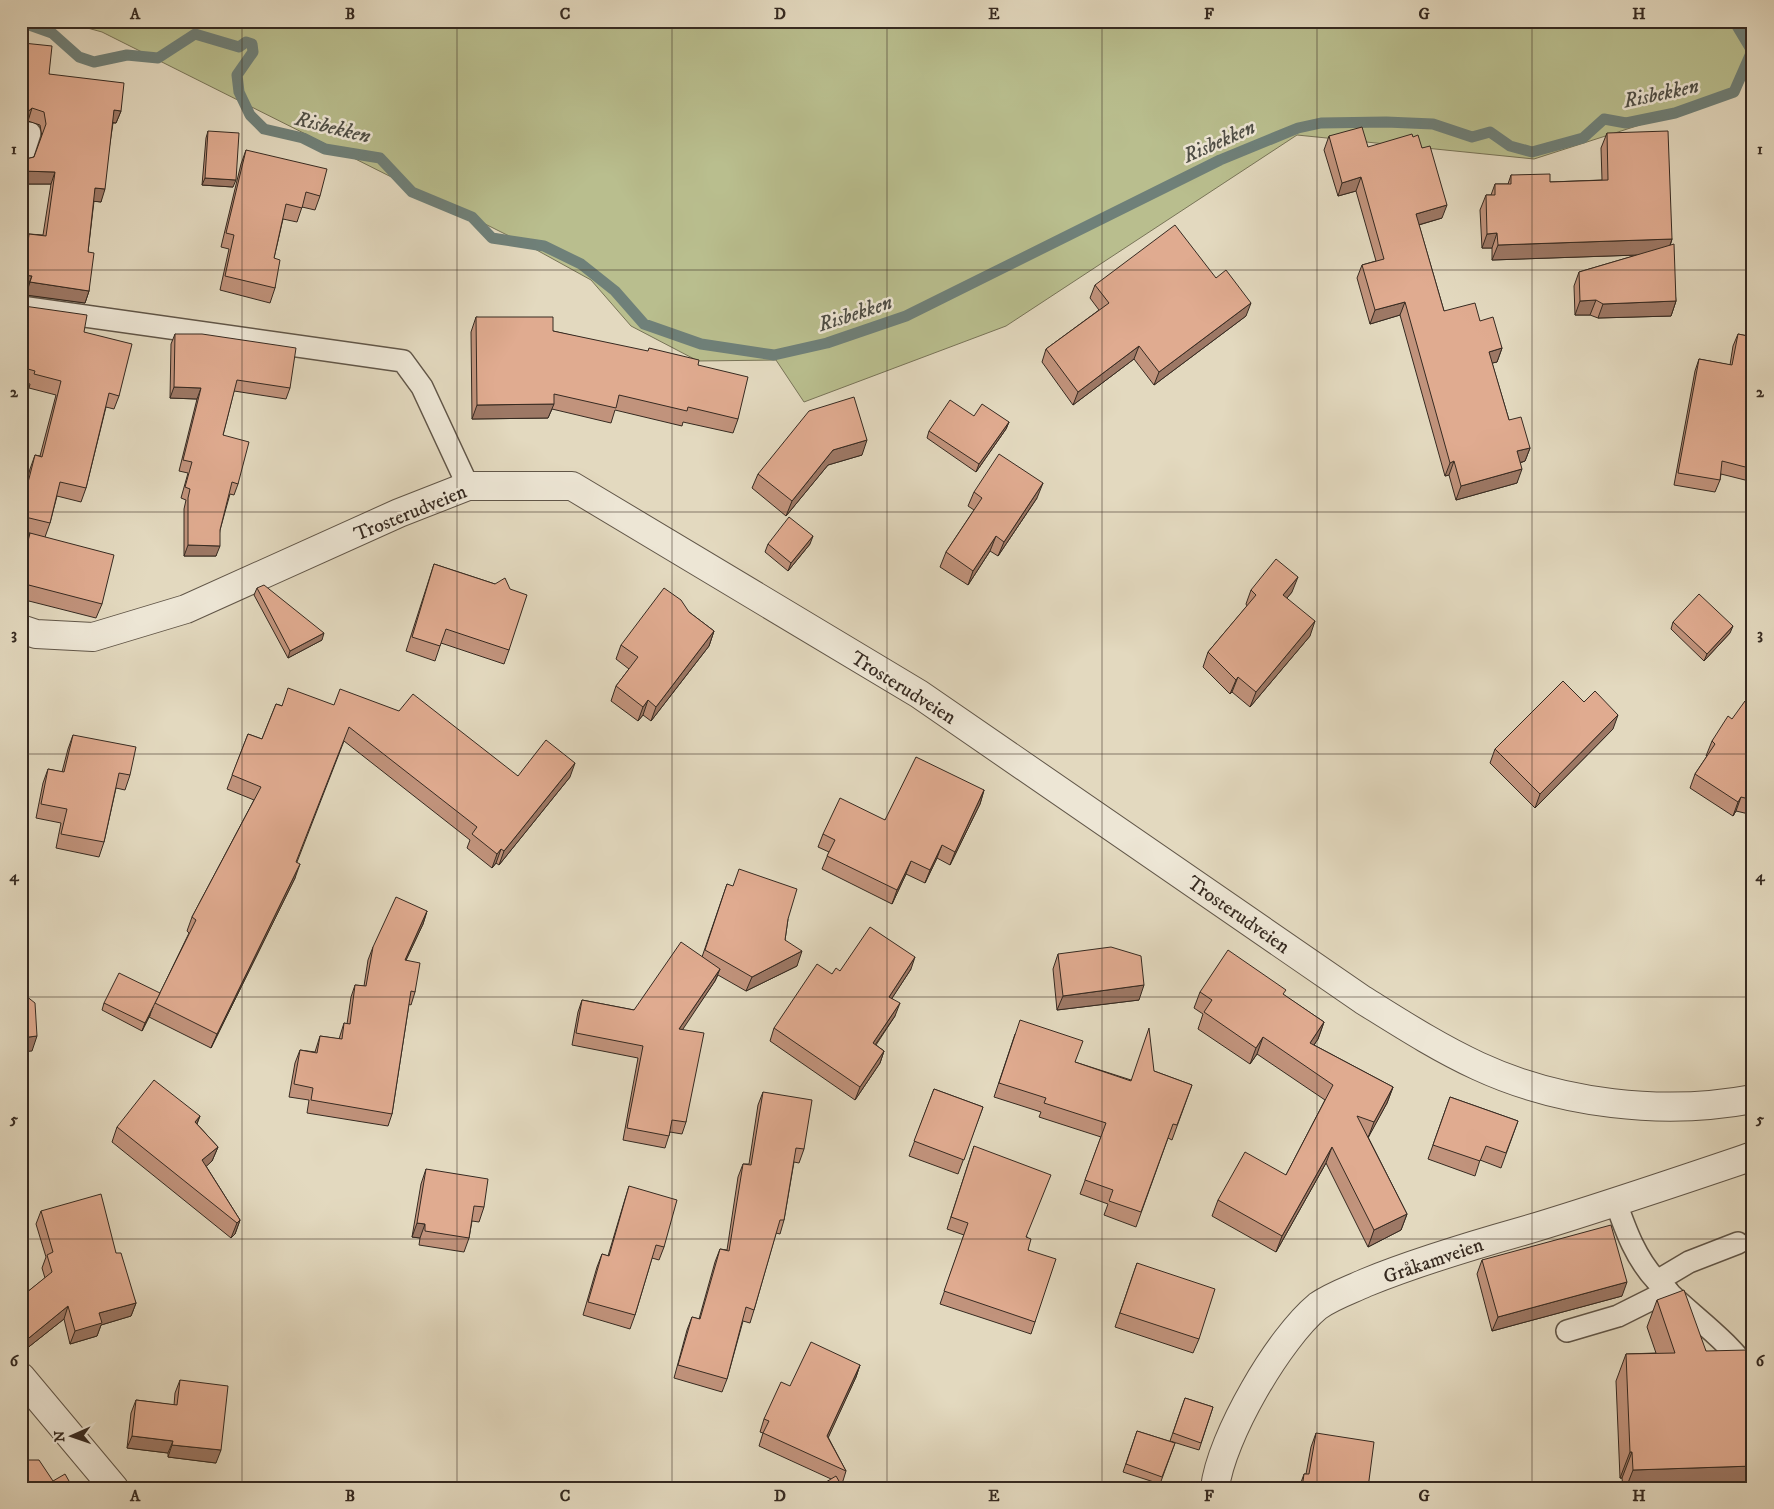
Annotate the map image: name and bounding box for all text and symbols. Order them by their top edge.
text: A [129,4,141,24]
text: B [345,4,355,24]
text: C [560,4,570,24]
text: D [774,4,786,24]
text: E [988,4,1000,24]
text: F [1204,4,1214,24]
text: G [1418,4,1430,24]
text: H [1632,4,1646,24]
water label: Risbekken [1620,73,1702,115]
water label: Risbekken [291,106,373,150]
water label: Risbekken [1178,114,1260,170]
text: 1 [11,139,17,159]
text: 1 [1757,139,1763,159]
water label: Risbekken [814,290,896,338]
text: 2 [10,382,19,402]
text: 2 [1756,382,1765,402]
street label: Trosterudveien [350,479,471,547]
text: 3 [11,624,17,644]
text: 3 [1757,624,1763,644]
street label: Trosterudveien [846,646,961,731]
text: 4 [8,866,19,886]
text: 4 [1754,866,1765,886]
street label: Trosterudveien [1182,871,1295,960]
text: 5 [9,1109,18,1129]
text: 5 [1755,1109,1764,1129]
street label: Gråkamveien [1380,1232,1487,1290]
text: 6 [10,1351,20,1371]
text: 6 [1756,1351,1766,1371]
north arrow [48,1412,98,1462]
text: N [51,1430,69,1442]
text: A [129,1486,141,1506]
text: B [345,1486,355,1506]
text: C [560,1486,570,1506]
text: D [774,1486,786,1506]
text: E [988,1486,1000,1506]
text: F [1204,1486,1214,1506]
text: G [1418,1486,1430,1506]
text: H [1632,1486,1646,1506]

